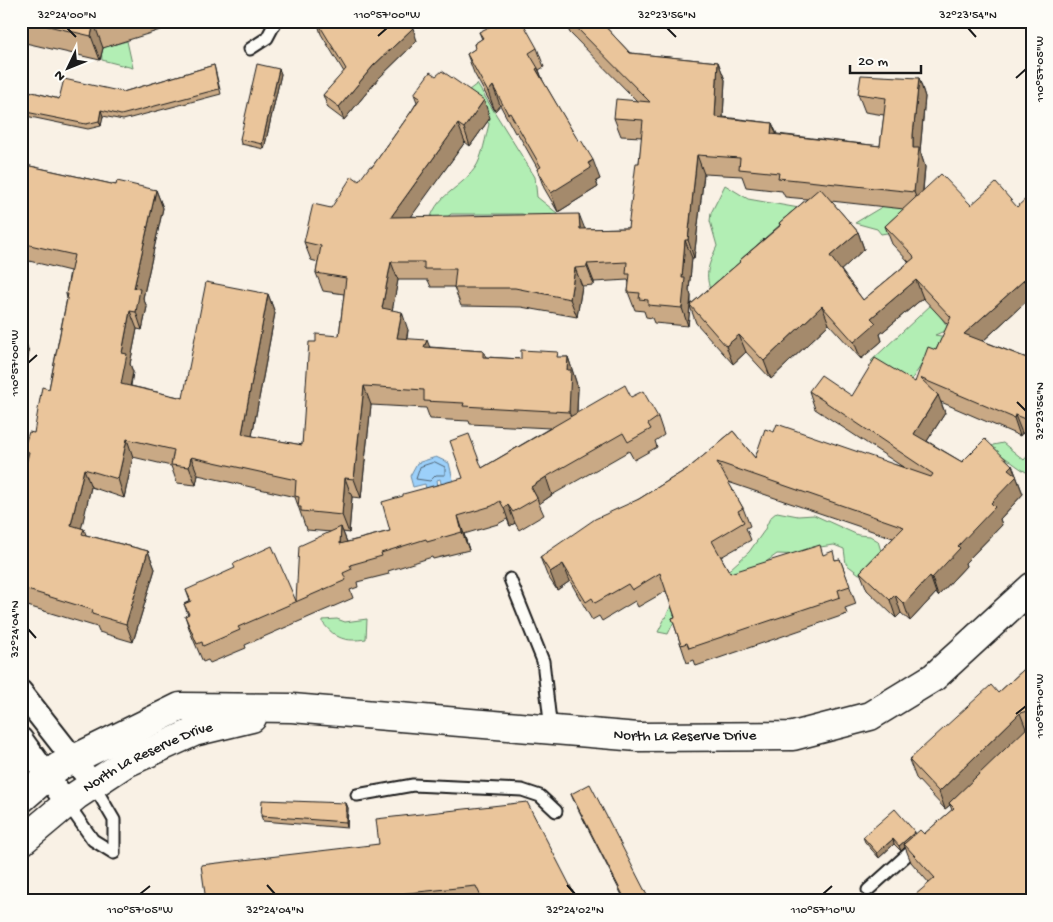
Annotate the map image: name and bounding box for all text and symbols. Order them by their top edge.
text: 32°24'00"N [37,9,96,23]
text: 110°57'00"W [353,9,420,23]
text: 32°23'56"N [637,9,696,23]
text: 32°23'54"N [938,9,997,23]
text: 110°57'05"W [1034,36,1048,103]
north arrow [42,42,92,92]
scale bar [850,42,922,74]
text: 20 m [858,53,888,71]
text: N [51,66,70,84]
text: 110°57'00"W [9,330,23,397]
text: 32°23'56"N [1034,382,1048,441]
text: 32°24'04"N [9,600,23,659]
text: 110°57'10"W [1034,674,1048,739]
street label: North La Reserve Drive [80,719,215,797]
street label: North La Reserve Drive [613,726,757,746]
text: 110°57'05"W [106,904,173,918]
text: 32°24'04"N [245,904,304,918]
text: 32°24'02"N [545,904,604,918]
text: 110°57'10"W [790,904,855,918]

